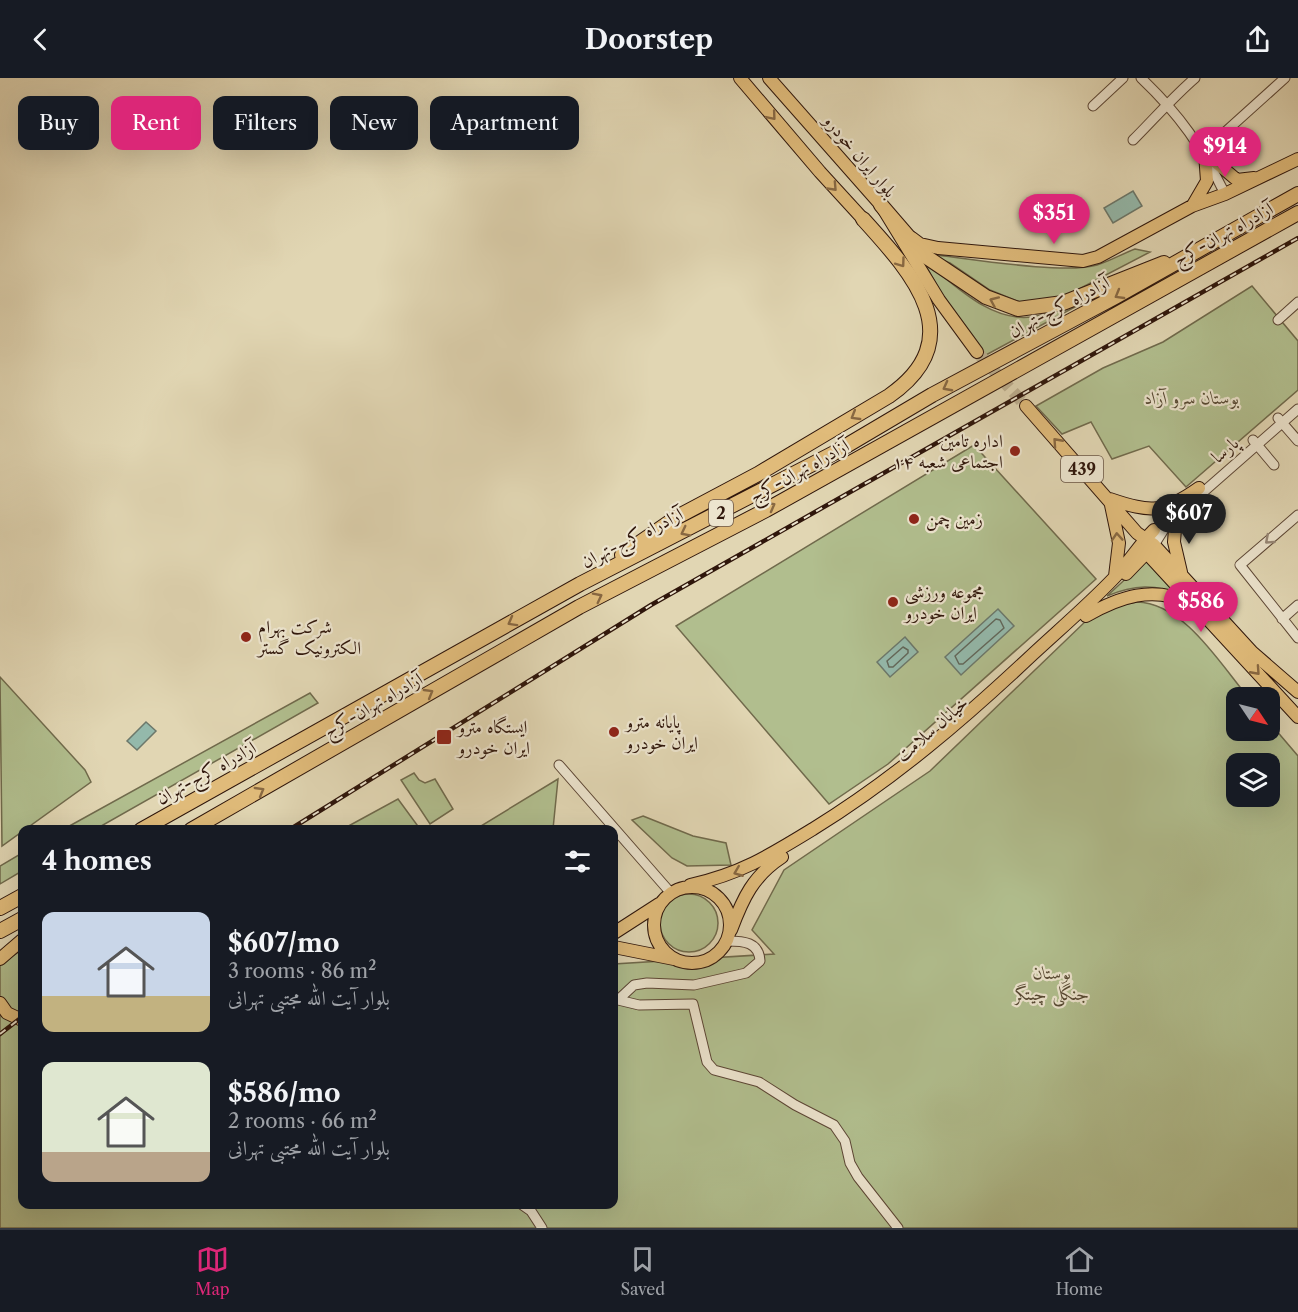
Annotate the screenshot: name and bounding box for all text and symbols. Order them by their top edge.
icon: back [24,23,57,56]
text: Doorstep [585,23,713,56]
icon: share [1241,23,1274,56]
chip: Buy [18,96,99,150]
chip: Rent [111,96,201,150]
chip: Filters [213,96,318,150]
chip: New [330,96,418,150]
chip: Apartment [430,96,579,150]
street label: بلوار ایران خودرو [818,108,901,202]
one-way arrow [765,109,776,120]
pin: $914 [1189,127,1261,178]
text: $914 [1203,134,1247,158]
one-way arrow [826,180,837,190]
pin: $351 [1018,194,1090,245]
street label: آزادراه تهران-کرج [1169,196,1281,275]
text: $351 [1033,201,1075,225]
one-way arrow [894,257,905,268]
street label: آزادراه کرج-تهران [1005,270,1117,347]
one-way arrow [1115,288,1125,299]
one-way arrow [990,296,1001,308]
one-way arrow [943,380,953,391]
park label: بوستان سرو آزاد [1144,387,1240,410]
one-way arrow [851,408,861,420]
place label: اداره تامین اجتماعی شعبه ۱۴ [892,430,1003,473]
street label: پارسا [1207,431,1246,469]
street label: آزادراه تهران-کرج [745,433,857,512]
one-way arrow [1053,438,1064,449]
marker: اداره تامین اجتماعی شعبه ۱۴ [1008,444,1022,458]
road number: 439 [1061,456,1103,482]
pin: $607 [1153,494,1225,545]
road number: 2 [709,500,733,526]
text: $607 [1166,501,1212,525]
street label: آزادراه کرج-تهران [578,502,691,577]
one-way arrow [765,502,775,514]
place label: زمین چمن [926,508,983,531]
marker: زمین چمن [907,512,921,526]
one-way arrow [680,524,691,536]
one-way arrow [1111,533,1124,542]
one-way arrow [1265,533,1276,544]
place label: مجموعه ورزشی ایران خودرو [903,581,984,624]
pin: $586 [1165,582,1237,633]
text: $586 [1178,589,1224,613]
one-way arrow [592,592,603,604]
marker: مجموعه ورزشی ایران خودرو [886,595,900,609]
one-way arrow [508,615,518,626]
place label: شرکت بهرام الکترونیک گستر [256,616,361,659]
marker: شرکت بهرام الکترونیک گستر [239,630,253,644]
one-way arrow [1249,664,1260,675]
street label: آزادراه تهران-کرج [319,667,431,747]
north arrow [1226,687,1280,741]
map controls [1226,687,1280,807]
one-way arrow [423,689,433,701]
street label: خیابان سلامت [891,692,973,766]
place label: پایانه مترو ایران خودرو [624,711,698,754]
place label: ایستگاه مترو ایران خودرو [456,715,530,759]
marker: پایانه مترو ایران خودرو [607,725,621,739]
marker: ایستگاه مترو ایران خودرو [435,728,453,746]
street label: آزادراه کرج-تهران [152,735,264,814]
button: layers [1226,753,1280,807]
one-way arrow [254,787,264,798]
text: 4 homes [42,845,152,877]
icon: filters [561,845,594,878]
one-way arrow [734,865,745,877]
text: $607/mo [228,927,340,959]
icon: home [90,936,162,1008]
text: 3 rooms · 86 m² [228,959,376,983]
park label: بوستان جنگلی چیتگر [1013,962,1090,1007]
text: بلوار آیت الله مجتبی تهرانی [228,986,390,1010]
text: $586/mo [228,1077,341,1109]
icon: home [90,1086,162,1158]
text: 2 rooms · 66 m² [228,1109,377,1133]
text: بلوار آیت الله مجتبی تهرانی [228,1136,390,1160]
tab: Map [195,1243,230,1299]
tab: Saved [620,1243,665,1299]
tab: Home [1056,1243,1103,1299]

